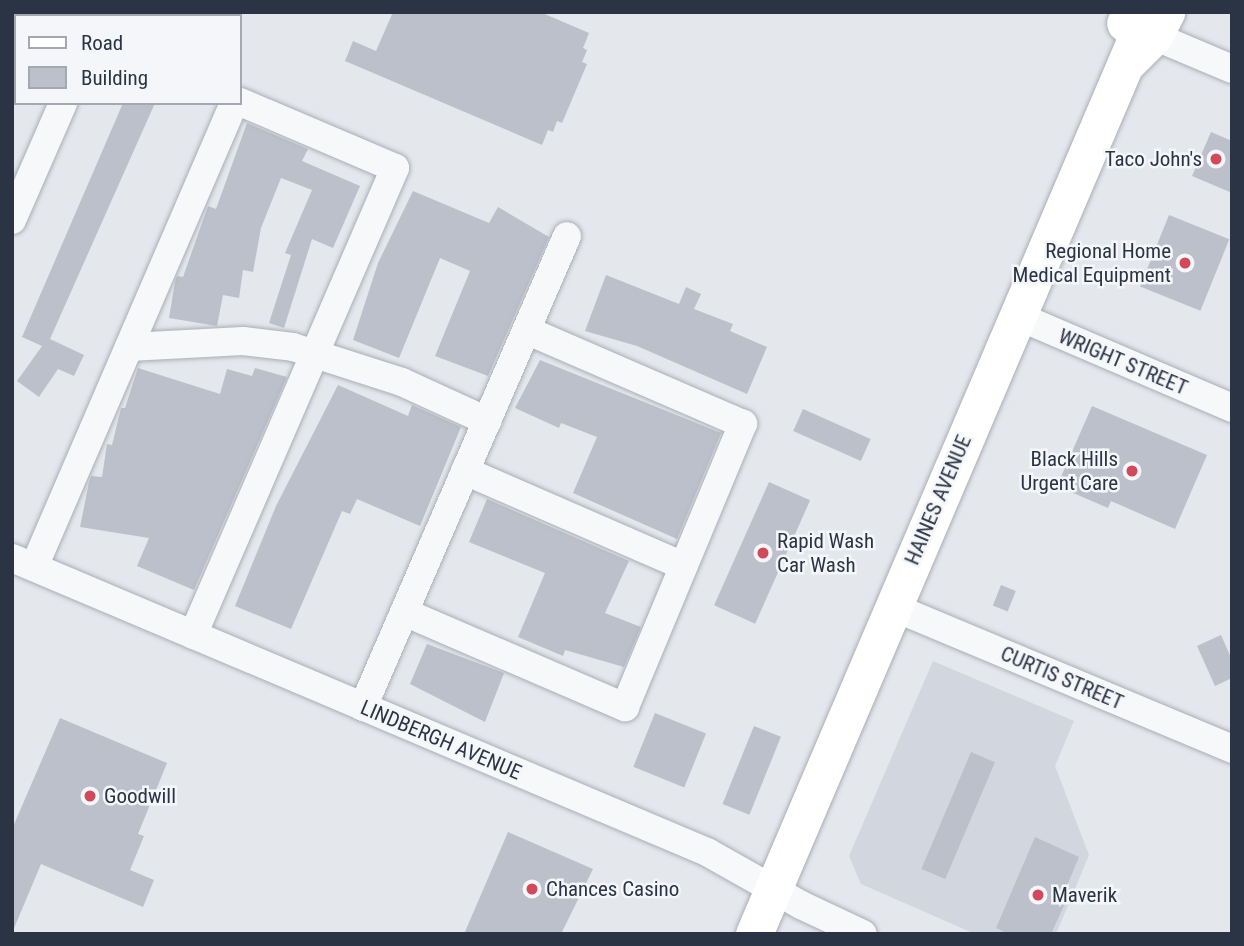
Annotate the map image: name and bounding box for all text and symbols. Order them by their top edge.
legend [14,14,242,105]
text: Road [81,31,123,55]
text: Building [81,66,148,90]
place label: Taco John's [1105,146,1202,172]
marker: Taco John's [1208,151,1224,167]
place label: Regional Home Medical Equipment [1013,238,1171,288]
marker: Regional Home Medical Equipment [1177,255,1193,271]
street label: WRIGHT STREET [1054,323,1192,401]
street label: HAINES AVENUE [899,431,977,569]
place label: Black Hills Urgent Care [1021,446,1118,496]
marker: Black Hills Urgent Care [1124,463,1140,479]
place label: Rapid Wash Car Wash [777,528,874,578]
marker: Rapid Wash Car Wash [755,545,771,561]
street label: CURTIS STREET [997,641,1127,715]
street label: LINDBERGH AVENUE [357,695,525,785]
place label: Goodwill [104,783,176,809]
marker: Goodwill [82,788,98,804]
place label: Chances Casino [546,876,679,902]
marker: Chances Casino [524,881,540,897]
place label: Maverik [1052,882,1117,908]
marker: Maverik [1030,887,1046,903]

